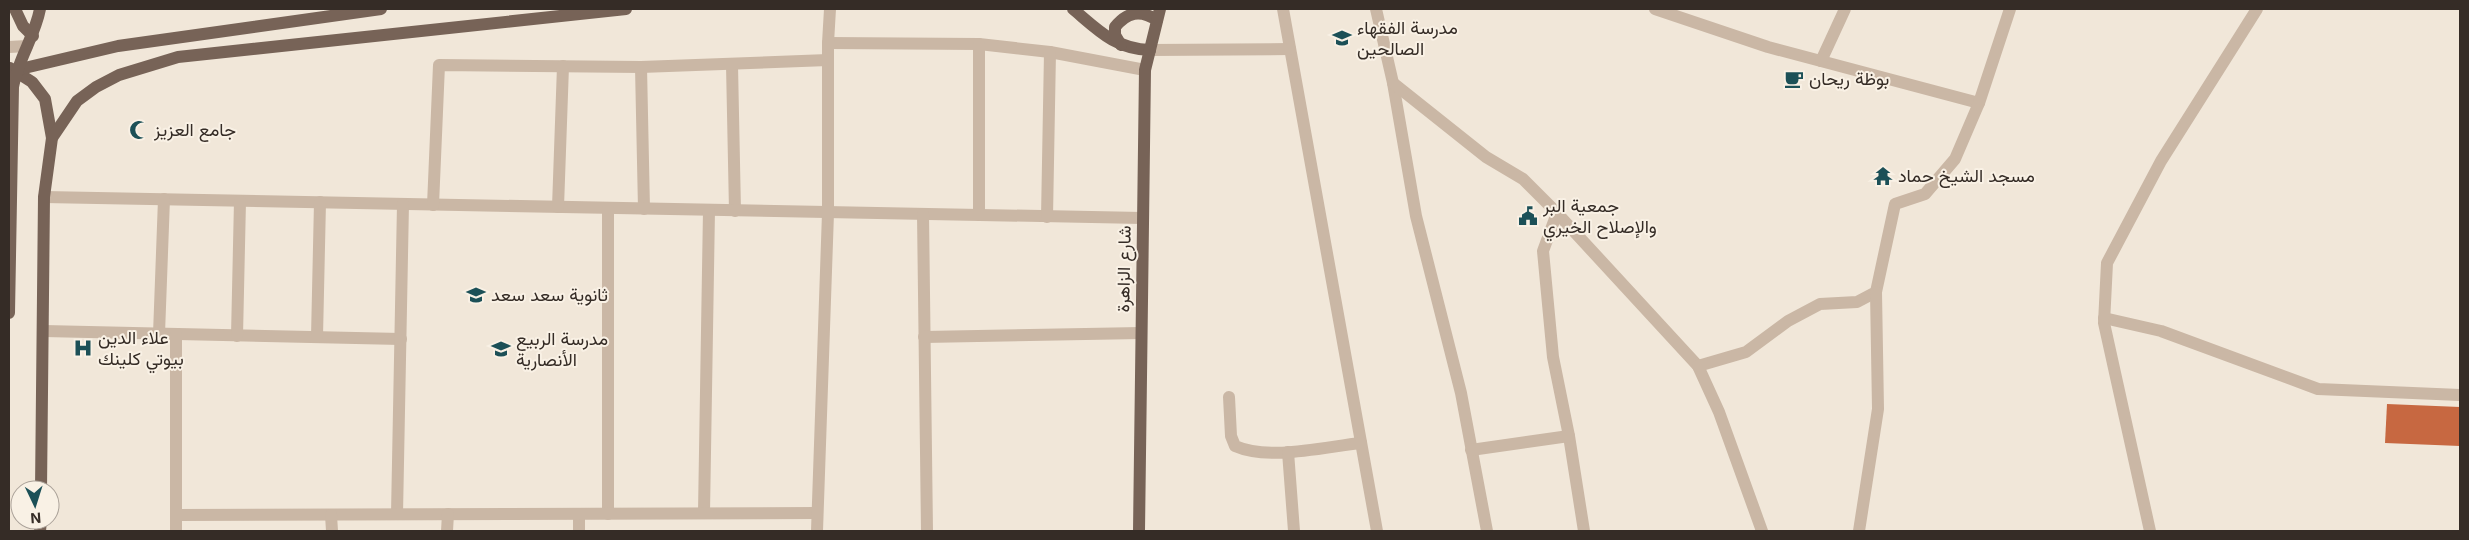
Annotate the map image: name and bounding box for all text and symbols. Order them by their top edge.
place label: مدرسة الفقهاء الصالحين [1357,17,1458,60]
school or university icon: مدرسة الفقهاء الصالحين [1331,27,1353,49]
cafe icon: بوظة ريحان [1783,68,1805,90]
place label: بوظة ريحان [1809,68,1889,90]
mosque icon: جامع العزيز [128,119,150,141]
place label: جامع العزيز [153,119,236,142]
temple icon: مسجد الشيخ حماد [1872,165,1894,187]
place label: مسجد الشيخ حماد [1898,165,2035,188]
place label: جمعية البر والإصلاح الخيري [1542,195,1657,242]
public building icon: جمعية البر والإصلاح الخيري [1517,205,1539,227]
street label: شارع الزاهرة [1112,225,1137,313]
school or university icon: ثانوية سعد سعد [465,284,487,306]
place label: ثانوية سعد سعد [491,284,608,306]
place label: علاء الدين بيوتي كلينك [98,327,184,374]
place label: مدرسة الربيع الأنصارية [516,328,608,371]
hospital icon: علاء الدين بيوتي كلينك [72,337,94,359]
school or university icon: مدرسة الربيع الأنصارية [490,338,512,360]
north arrow [10,480,60,530]
text: N [30,510,42,527]

